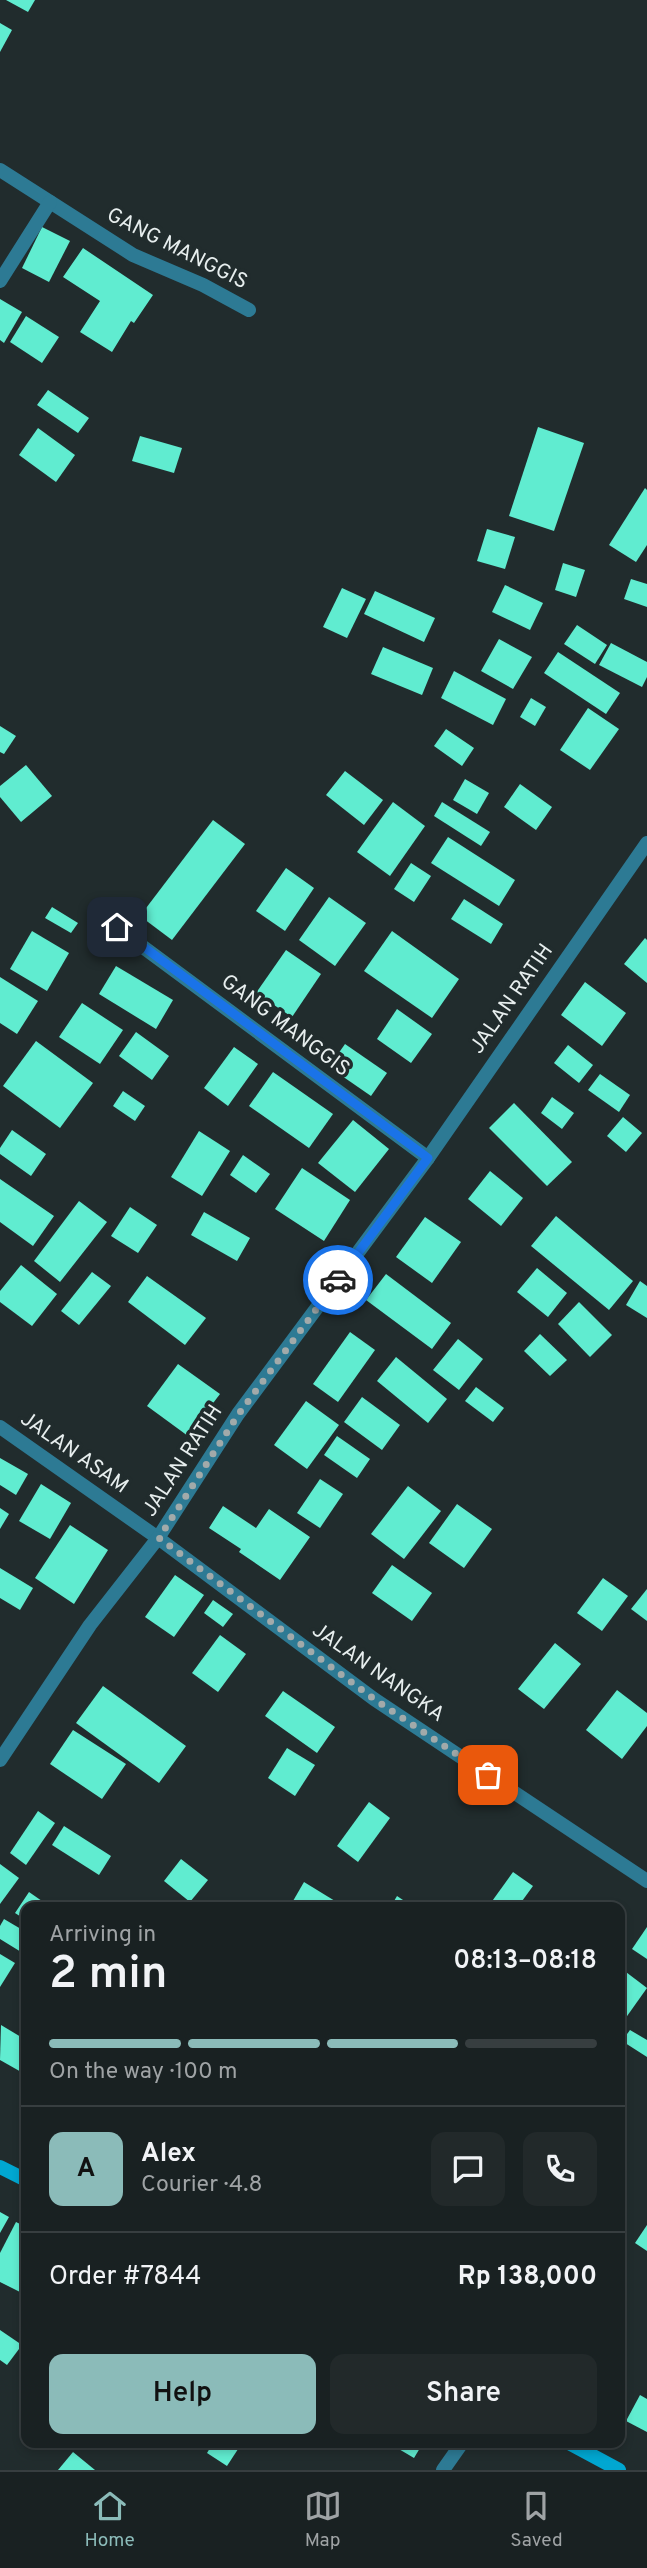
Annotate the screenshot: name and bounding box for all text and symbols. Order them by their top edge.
street label: GANG MANGGIS [102,202,252,296]
pin [87,897,147,957]
icon: home [98,908,136,946]
street label: JALAN RATIH [464,939,560,1059]
street label: GANG MANGGIS [215,969,355,1083]
courier [303,1245,373,1315]
icon: car [319,1261,357,1299]
street label: JALAN RATIH [137,1400,229,1522]
street label: JALAN ASAM [15,1406,133,1500]
street label: JALAN NANGKA [306,1617,450,1729]
pin [458,1745,518,1805]
icon: bag [469,1756,507,1794]
text: Arriving in [49,1921,156,1950]
text: 08:13–08:18 [453,1945,597,1978]
text: 2 min [49,1946,168,2005]
text: On the way · 100 m [49,2058,238,2087]
button: chat [431,2132,505,2206]
button: phone [523,2132,597,2206]
text: Alex [141,2138,196,2171]
text: A [77,2153,95,2186]
text: Courier · 4.8 [141,2171,262,2200]
text: Order #7844 [49,2261,201,2294]
text: Rp 138,000 [458,2261,597,2294]
button: Help [49,2354,316,2434]
button: Share [330,2354,597,2434]
tab: Home [84,2487,135,2553]
tab: Map [304,2487,342,2553]
tab: Saved [510,2487,563,2553]

